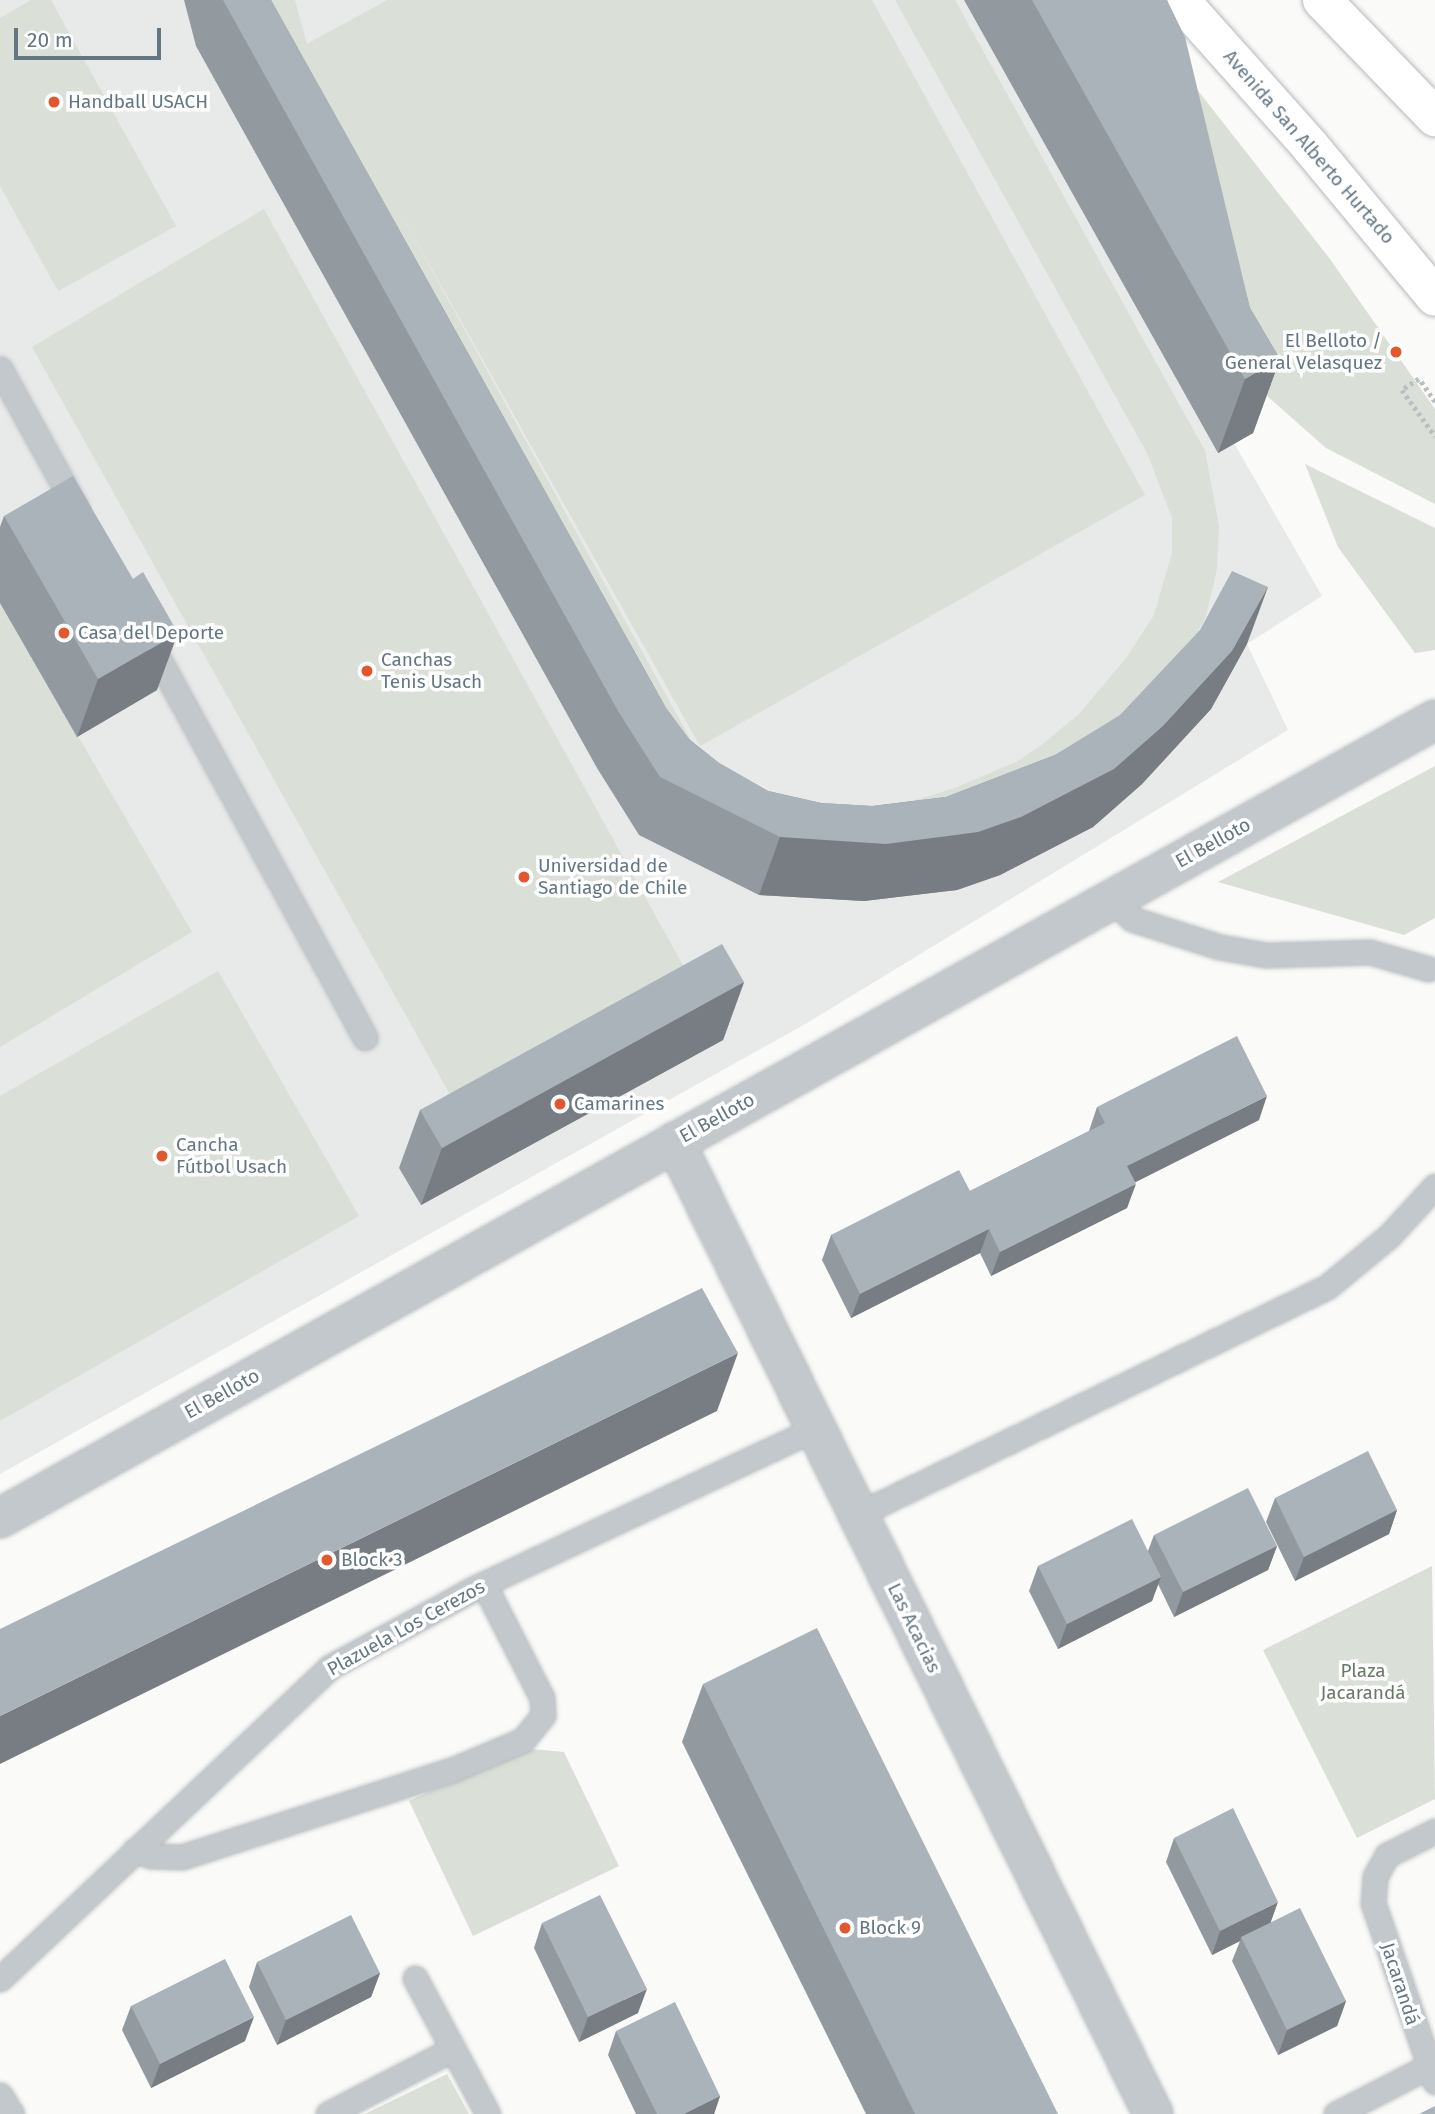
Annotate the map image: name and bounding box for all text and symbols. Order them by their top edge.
scale bar [18,14,164,58]
text: 20 m [27,27,73,53]
street label: Avenida San Alberto Hurtado [1219,45,1399,249]
place label: Handball USACH [68,91,208,113]
marker: Handball USACH [46,94,62,110]
place label: El Belloto / General Velasquez [1225,330,1382,374]
marker: El Belloto / General Velasquez [1388,344,1404,360]
place label: Casa del Deporte [78,622,224,644]
marker: Casa del Deporte [56,625,72,641]
place label: Canchas Tenis Usach [381,649,482,693]
marker: Canchas Tenis Usach [359,663,375,679]
street label: El Belloto [1171,813,1255,873]
place label: Universidad de Santiago de Chile [538,855,687,899]
marker: Universidad de Santiago de Chile [516,869,532,885]
street label: El Belloto [675,1088,759,1148]
place label: Camarines [574,1093,664,1115]
marker: Camarines [552,1096,568,1112]
place label: Cancha Fútbol Usach [176,1134,287,1178]
marker: Cancha Fútbol Usach [154,1148,170,1164]
street label: El Belloto [180,1364,264,1424]
place label: Block 3 [341,1549,402,1571]
marker: Block 3 [319,1552,335,1568]
street label: Plazuela Los Cerezos [323,1575,489,1681]
street label: Las Acacias [883,1579,945,1677]
park label: Plaza Jacarandá [1320,1660,1406,1704]
place label: Block 9 [859,1917,921,1939]
marker: Block 9 [837,1920,853,1936]
street label: Jacarandá [1376,1940,1424,2028]

